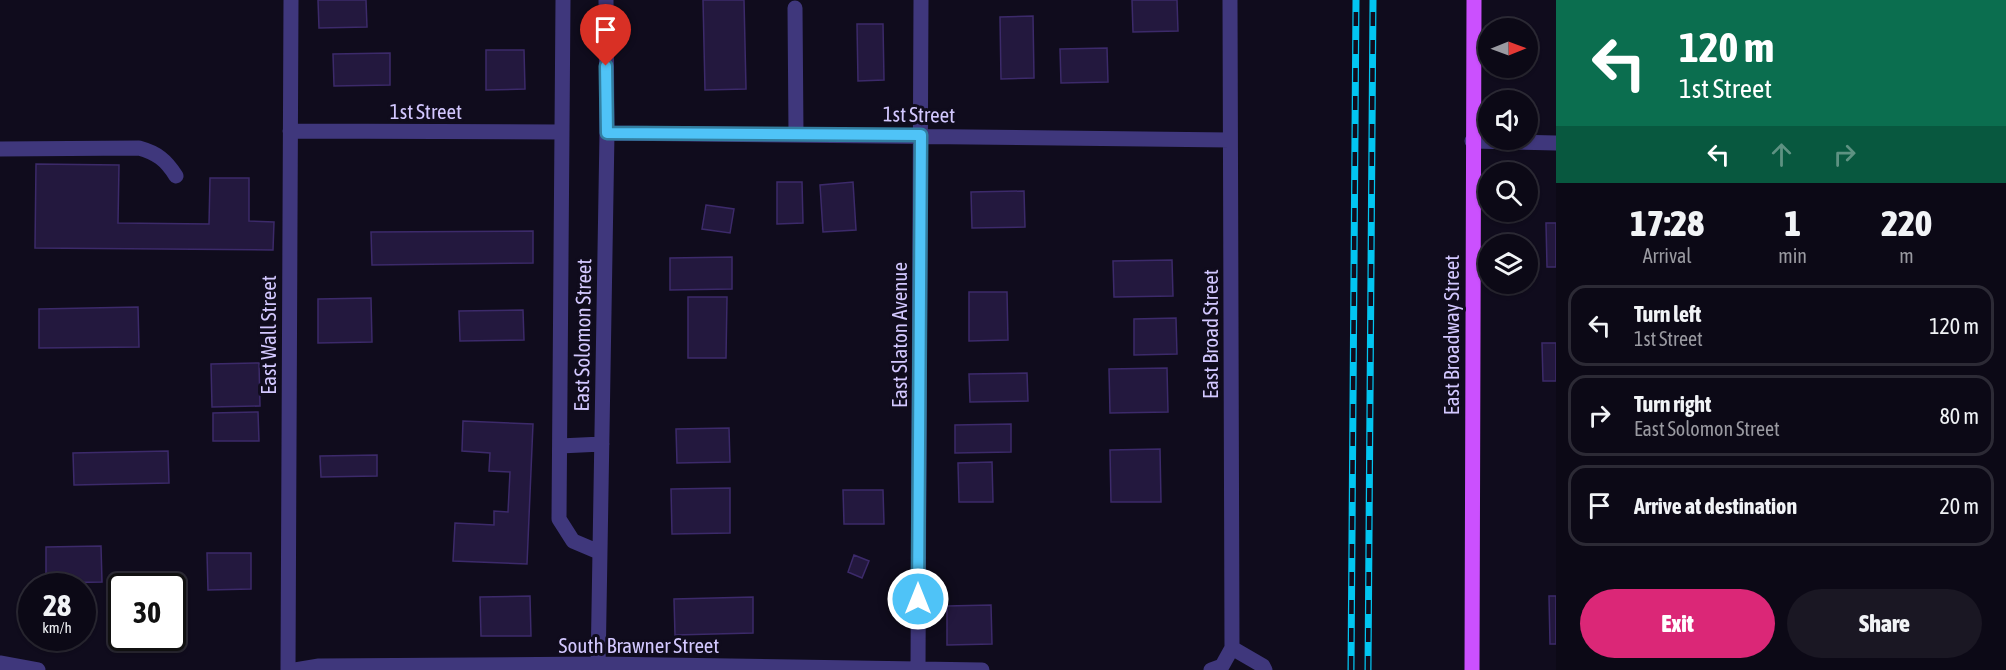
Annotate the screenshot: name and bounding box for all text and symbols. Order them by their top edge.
pin [580,4,631,66]
icon: arrive [589,13,622,46]
north arrow [1478,18,1538,78]
map controls [1478,18,1538,294]
text: 120 m [1679,23,1774,71]
icon: left [1580,24,1658,102]
text: 1st Street [1679,73,1772,104]
button: sound [1478,90,1538,150]
street label: 1st Street [390,99,462,123]
street label: 1st Street [883,101,955,127]
icon: left [1702,138,1735,171]
icon: ahead [1765,138,1798,171]
icon: right [1828,138,1861,171]
button: search [1478,162,1538,222]
text: 17:28 [1630,202,1704,244]
text: 1 [1784,202,1801,244]
text: 220 [1881,202,1932,244]
button: layers [1478,234,1538,294]
text: Arrival [1643,244,1692,267]
text: min [1778,244,1807,267]
text: m [1899,244,1914,267]
street label: East Broadway Street [1439,255,1463,415]
street label: East Solomon Street [569,258,595,412]
street label: East Slaton Avenue [887,262,911,408]
street label: East Broad Street [1198,269,1222,399]
street label: East Wall Street [256,275,280,395]
text: Turn left [1634,301,1701,327]
icon: left [1583,309,1616,342]
text: 120 m [1929,313,1979,339]
text: 1st Street [1634,327,1703,350]
text: Turn right [1634,391,1711,417]
icon: right [1583,399,1616,432]
text: 80 m [1939,403,1979,429]
text: East Solomon Street [1634,417,1780,440]
icon: arrive [1583,489,1616,522]
text: Arrive at destination [1634,493,1797,519]
text: 20 m [1939,493,1979,519]
position arrow [886,567,950,631]
speed limit sign: 30 [108,573,186,651]
text: 28 [43,588,71,622]
button: Exit [1580,589,1775,658]
button: Share [1787,589,1982,658]
text: km/h [42,619,72,636]
street label: South Brawner Street [559,633,719,657]

